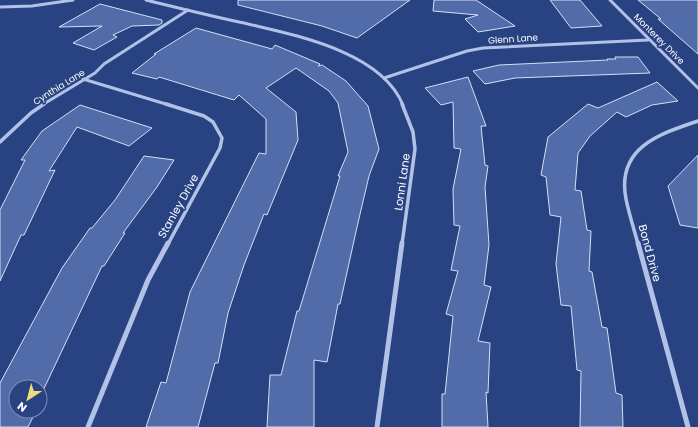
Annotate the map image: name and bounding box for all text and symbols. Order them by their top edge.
street label: Monterey Drive [631,11,687,67]
street label: Glenn Lane [488,31,539,47]
street label: Cynthia Lane [31,66,87,108]
street label: Lonni Lane [390,152,414,212]
street label: Stanley Drive [154,171,202,241]
street label: Bond Drive [635,223,665,284]
north arrow [8,379,48,419]
text: N [14,398,30,416]

